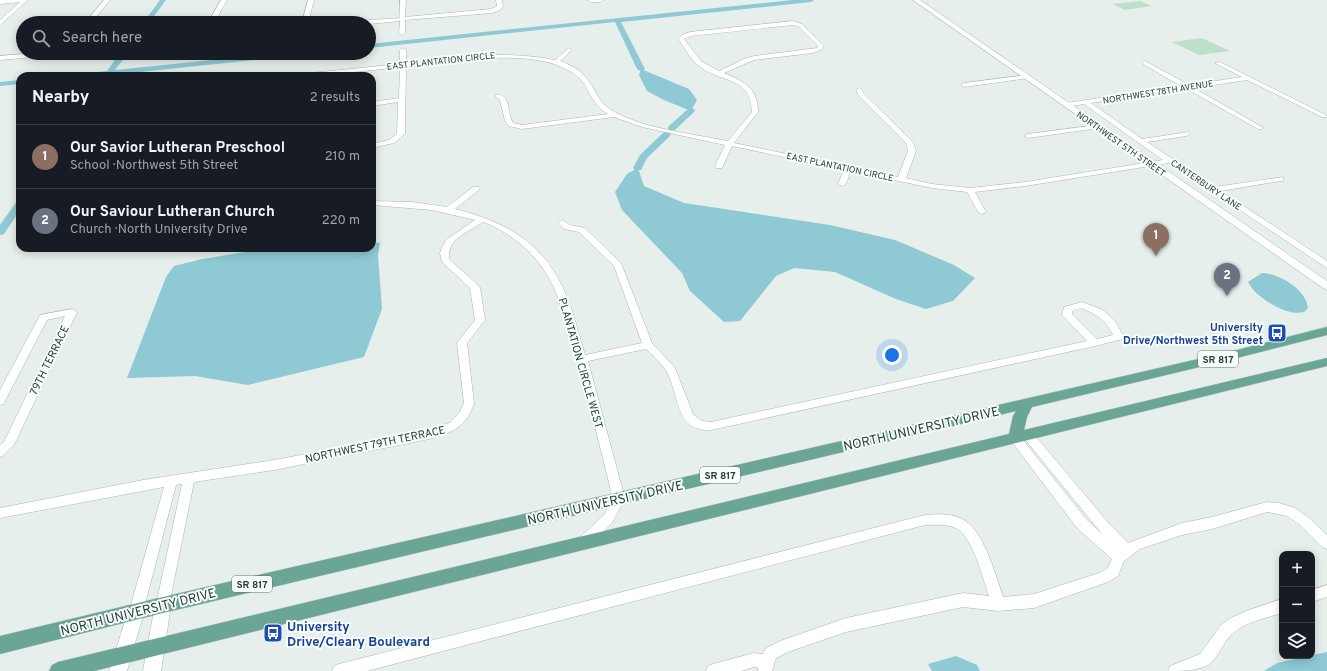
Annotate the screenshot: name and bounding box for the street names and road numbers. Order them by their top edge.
street label: EAST PLANTATION CIRCLE [386,50,496,73]
street label: NORTHWEST 78TH AVENUE [1102,78,1214,107]
street label: NORTHWEST 5TH STREET [1074,109,1168,179]
street label: EAST PLANTATION CIRCLE [785,151,894,184]
street label: CANTERBURY LANE [1168,158,1243,213]
street label: PLANTATION CIRCLE WEST [555,296,605,430]
street label: 79TH TERRACE [27,323,73,398]
road number: SR 817 [1198,351,1238,367]
street label: NORTH UNIVERSITY DRIVE [842,404,1001,456]
street label: NORTHWEST 79TH TERRACE [304,423,447,467]
road number: SR 817 [700,467,740,483]
street label: NORTH UNIVERSITY DRIVE [526,478,685,530]
road number: SR 817 [232,576,272,592]
street label: NORTH UNIVERSITY DRIVE [59,586,218,640]

